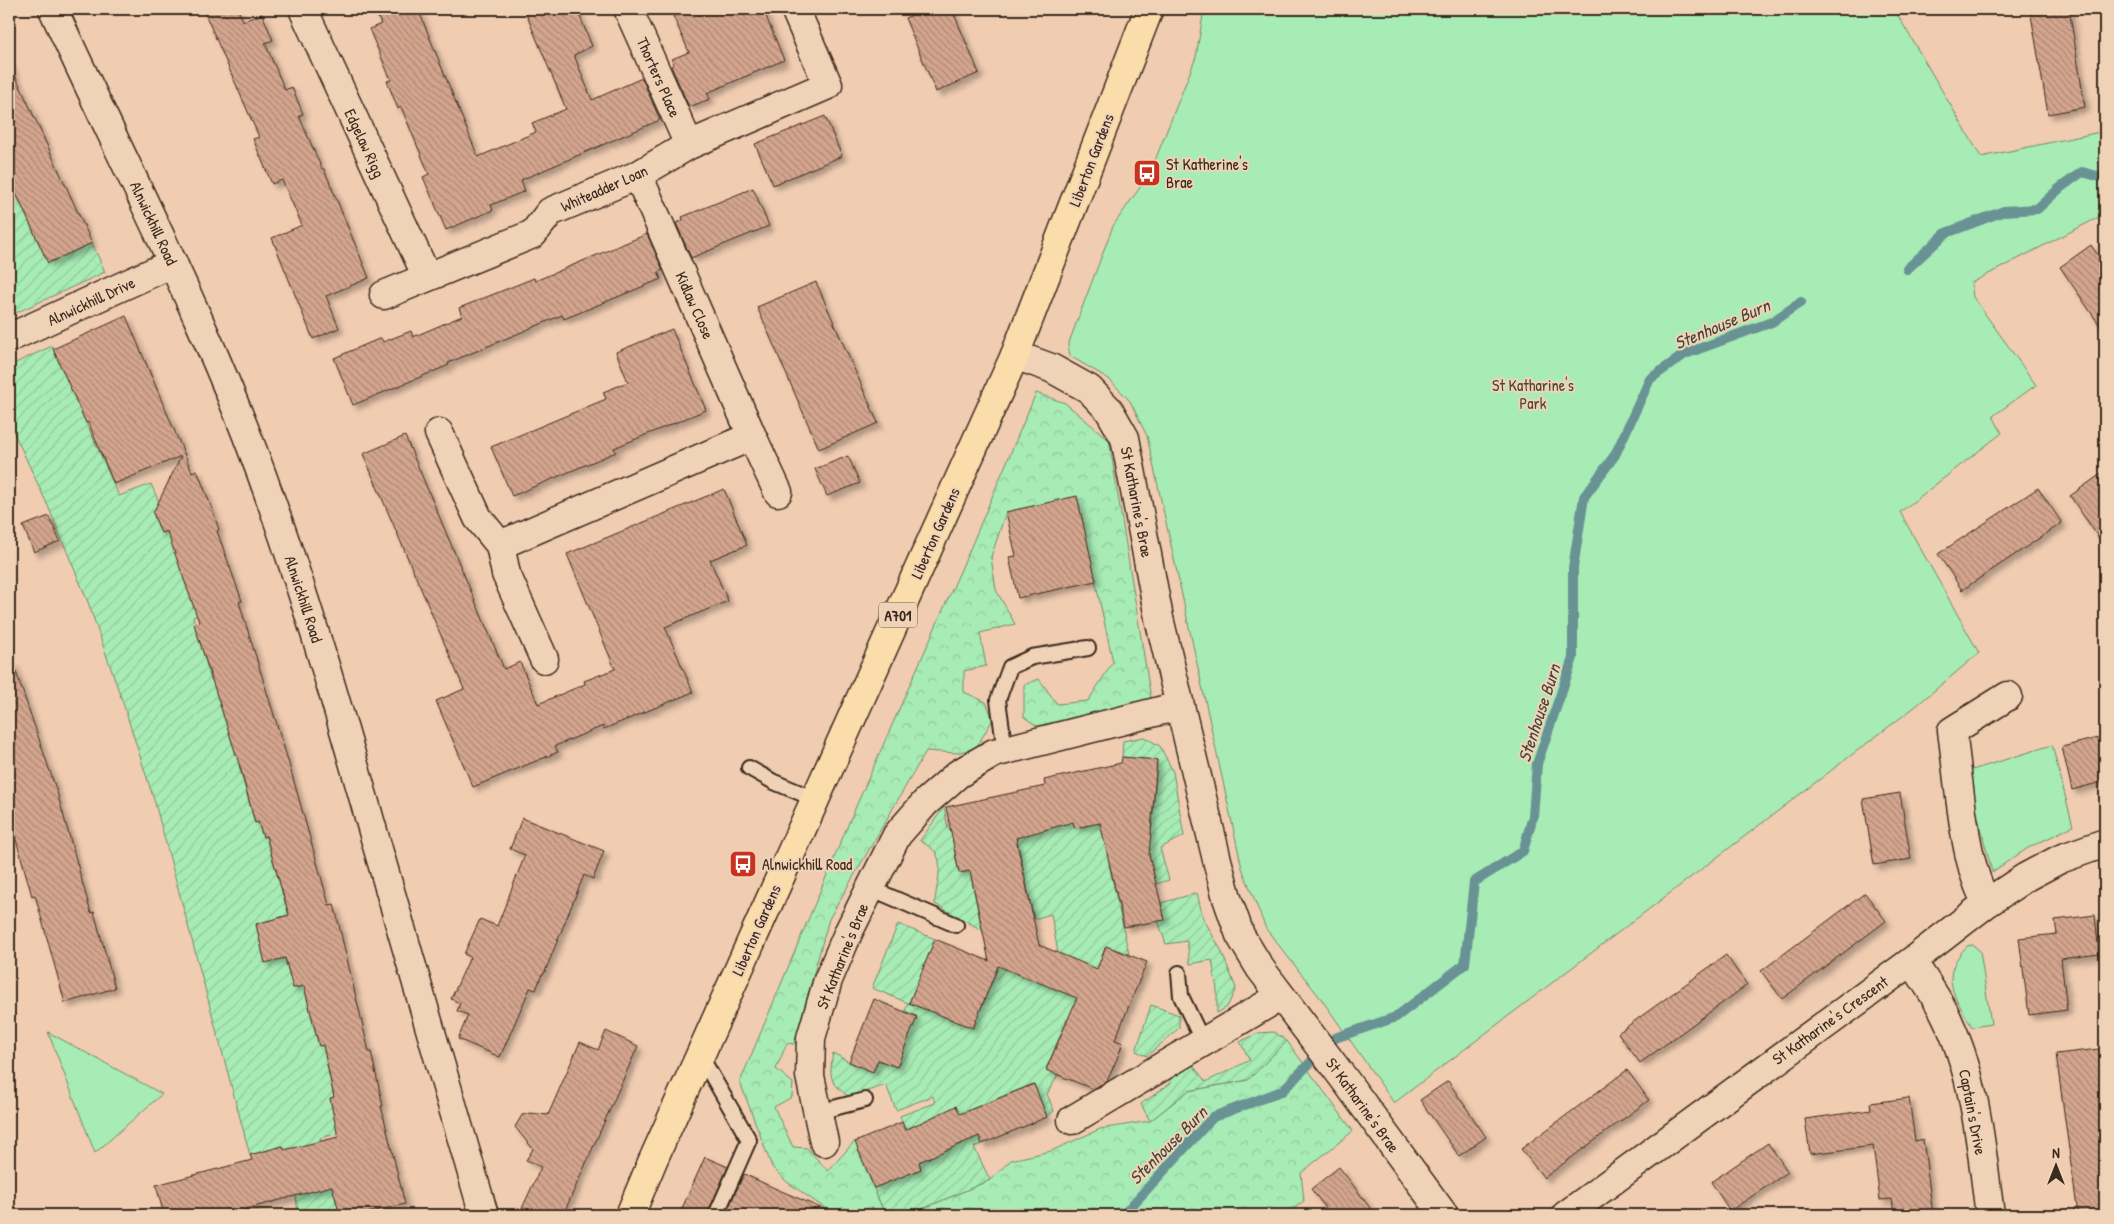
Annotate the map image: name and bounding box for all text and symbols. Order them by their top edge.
street label: Thorters Place [632,33,687,121]
street label: Edgelaw Rigg [339,105,391,181]
street label: Liberton Gardens [1063,110,1119,210]
place label: St Katherine's Brae [1166,153,1248,193]
bus stop icon: St Katherine's Brae [1132,158,1162,188]
street label: Whiteadder Loan [557,159,651,217]
street label: Alnwickhill Road [125,177,183,269]
street label: Kidlaw Close [670,268,720,343]
street label: Alnwickhill Drive [44,271,139,331]
water label: Stenhouse Burn [1670,292,1775,355]
park label: St Katharine's Park [1492,374,1574,414]
street label: St Katharine's Brae [1115,445,1159,560]
street label: Liberton Gardens [905,484,965,582]
street label: Alnwickhill Road [280,553,328,645]
road number: A701 [879,602,917,628]
water label: Stenhouse Burn [1511,659,1567,765]
bus stop icon: Alnwickhill Road [728,849,758,879]
place label: Alnwickhill Road [762,853,852,875]
street label: Liberton Gardens [726,881,786,979]
street label: St Katharine's Brae [811,899,873,1012]
street label: St Katharine's Crescent [1768,970,1893,1070]
street label: St Katharine's Brae [1321,1053,1405,1157]
street label: Captain's Drive [1954,1067,1992,1157]
water label: Stenhouse Burn [1123,1099,1214,1190]
north arrow [2032,1142,2082,1192]
text: N [2052,1143,2060,1162]

